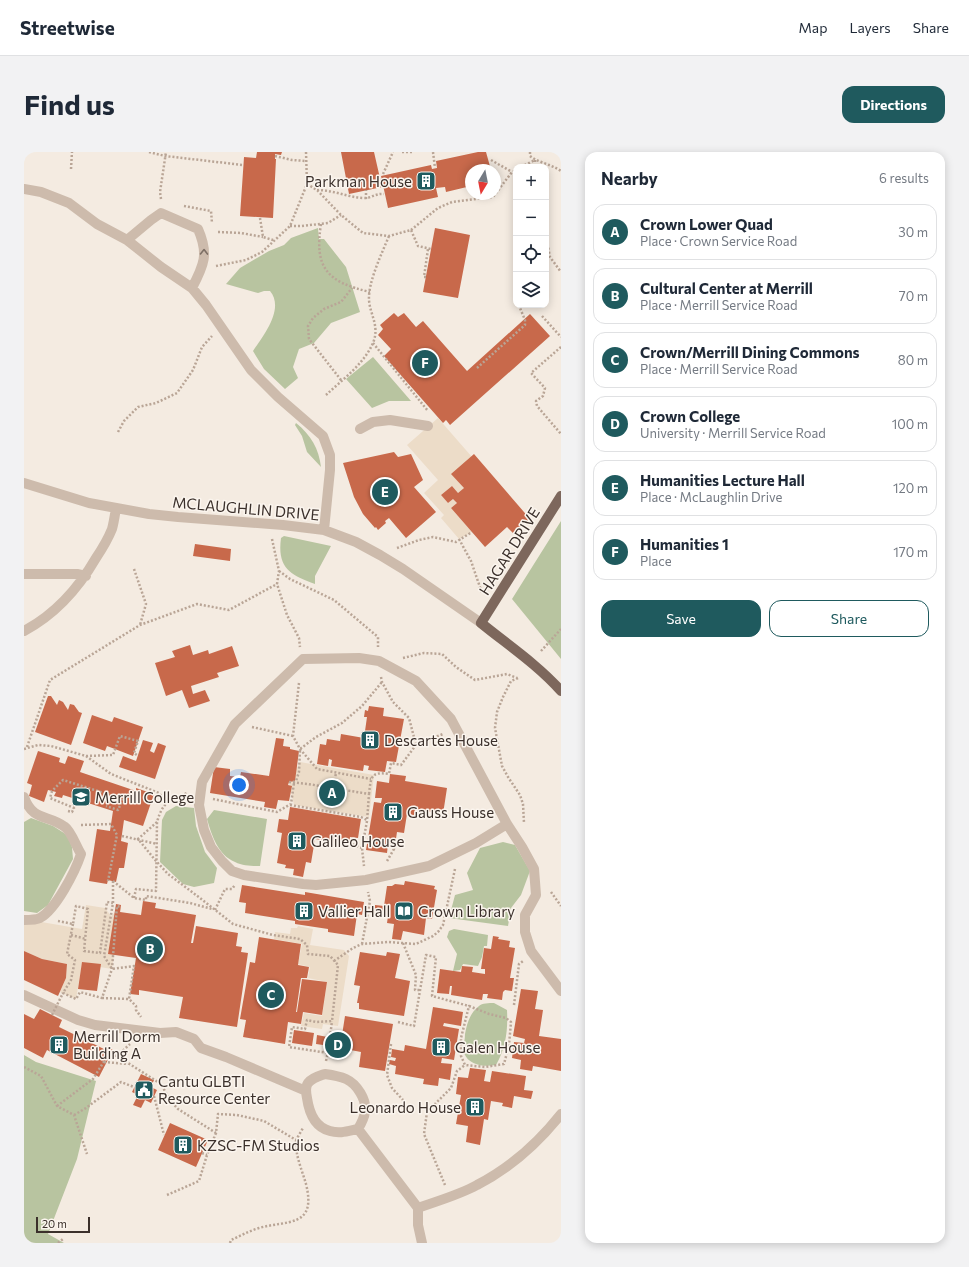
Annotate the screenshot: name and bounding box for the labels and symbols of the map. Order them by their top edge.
north arrow [465,164,501,200]
building icon: Parkman House [415,170,437,192]
place label: Parkman House [305,172,412,190]
one-way arrow [200,249,208,255]
pin: F [412,348,438,378]
pin: E [372,477,398,507]
street label: MCLAUGHLIN DRIVE [172,493,320,523]
street label: HAGAR DRIVE [475,504,543,598]
building icon: Descartes House [359,729,381,751]
place label: Descartes House [384,731,498,749]
your location [229,775,249,795]
pin: A [319,778,345,808]
school or university icon: Merrill College [70,786,92,808]
place label: Merrill College [95,788,194,806]
building icon: Gauss House [382,801,404,823]
place label: Gauss House [407,803,494,821]
building icon: Galileo House [286,830,308,852]
place label: Galileo House [311,832,404,850]
building icon: Vallier Hall [293,900,315,922]
library icon: Crown Library [393,900,415,922]
place label: Vallier Hall [318,902,390,920]
place label: Crown Library [418,902,515,920]
pin: B [137,934,163,964]
pin: C [258,980,284,1010]
place label: Merrill Dorm Building A [73,1027,161,1062]
pin: D [325,1030,351,1060]
building icon: Merrill Dorm Building A [48,1034,70,1056]
building icon: Galen House [430,1036,452,1058]
place label: Galen House [455,1038,540,1056]
place label: Cantu GLBTI Resource Center [158,1072,270,1107]
public building icon: Cantu GLBTI Resource Center [133,1079,155,1101]
building icon: Leonardo House [464,1096,486,1118]
place label: Leonardo House [350,1098,461,1116]
building icon: KZSC-FM Studios [172,1134,194,1156]
place label: KZSC-FM Studios [197,1136,320,1154]
scale bar [36,1215,90,1234]

